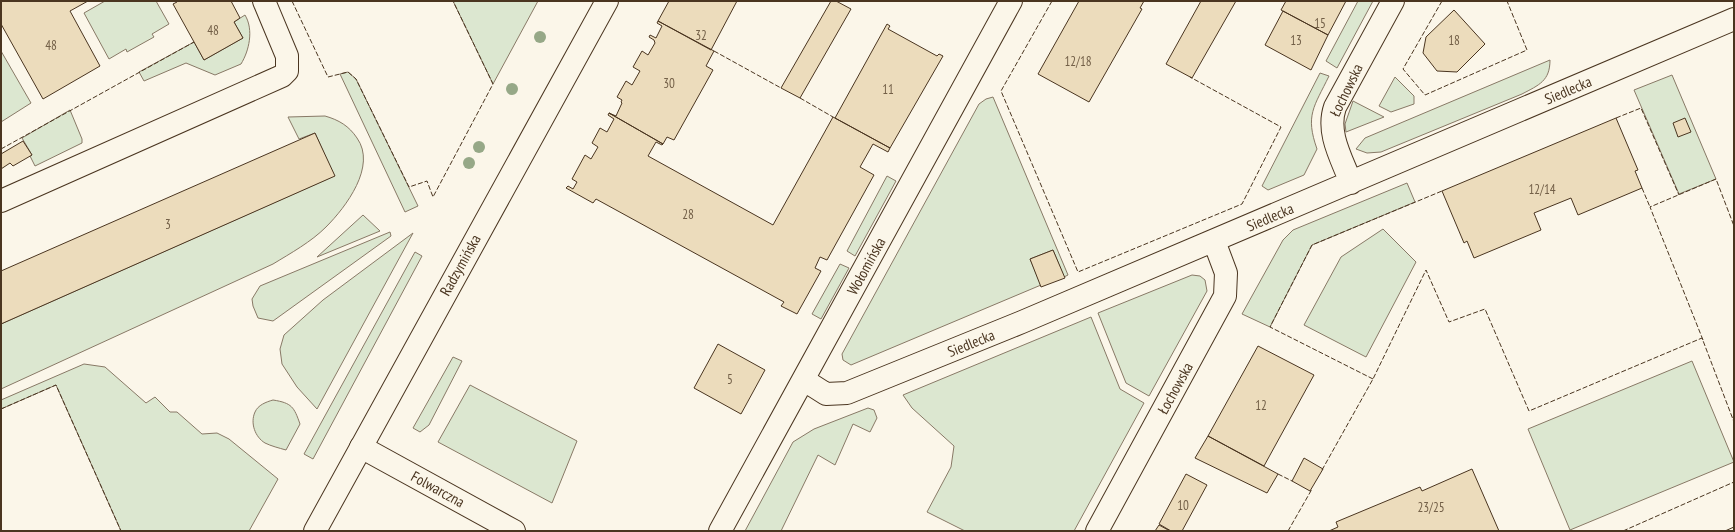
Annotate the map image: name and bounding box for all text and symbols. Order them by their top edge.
house number: 15 [1314,15,1326,32]
house number: 48 [207,22,219,39]
house number: 32 [695,27,707,44]
house number: 13 [1290,32,1302,49]
house number: 18 [1448,32,1460,49]
house number: 48 [45,37,57,54]
house number: 12/18 [1064,53,1092,70]
street label: Łochowska [1325,61,1367,119]
street label: Siedlecka [1542,72,1594,108]
house number: 30 [663,75,675,92]
house number: 11 [882,81,894,98]
house number: 12/14 [1528,181,1556,198]
street label: Siedlecka [1244,199,1296,235]
house number: 28 [682,206,694,223]
house number: 3 [165,216,171,233]
street label: Radzymińska [435,231,485,299]
street label: Wołomińska [843,234,889,298]
street label: Siedlecka [945,325,997,361]
street label: Łochowska [1153,359,1197,417]
house number: 5 [727,371,733,388]
house number: 12 [1255,397,1267,414]
street label: Folwarczna [408,467,468,511]
house number: 10 [1177,497,1189,514]
house number: 23/25 [1417,499,1445,516]

